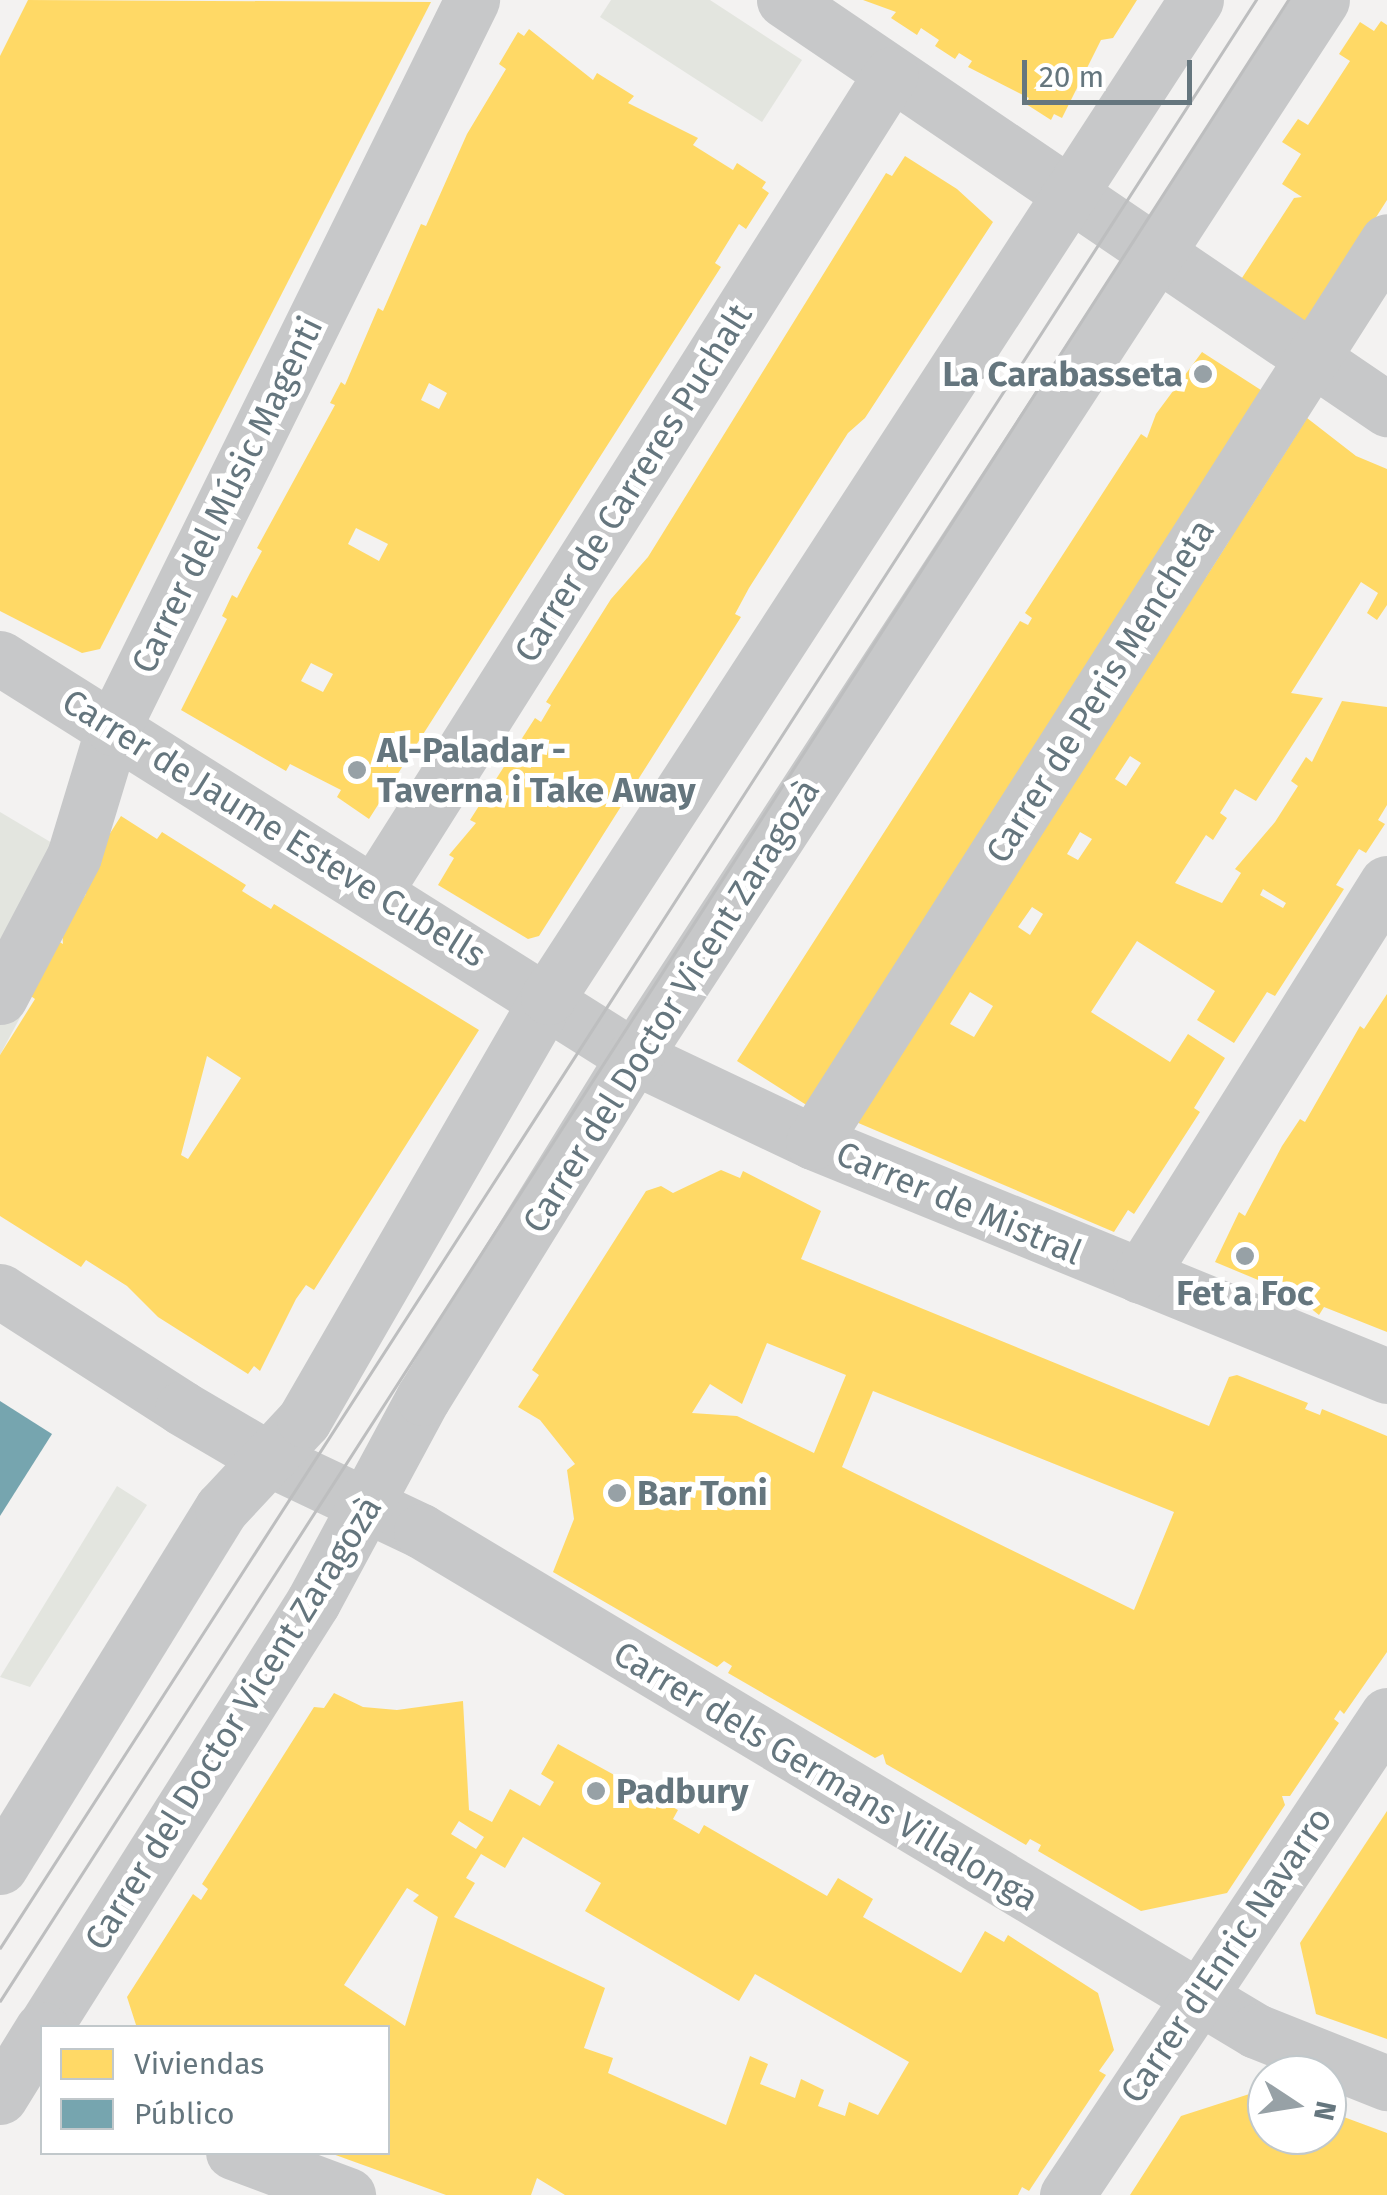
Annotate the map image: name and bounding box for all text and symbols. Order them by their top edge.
scale bar [1027,40,1197,102]
text: 20 m [1039,59,1104,95]
street label: Carrer de Carreres Puchalt [505,296,761,670]
street label: Carrer del Músic Magenti [122,310,332,680]
place label: La Carabasseta [942,353,1183,395]
marker: La Carabasseta [1192,363,1214,385]
street label: Carrer de Peris Mencheta [977,511,1223,871]
street label: Carrer de Jaume Esteve Cubells [55,680,493,976]
place label: Al-Paladar - Taverna i Take Away [377,729,696,811]
marker: Al-Paladar - Taverna i Take Away [346,759,368,781]
street label: Carrer del Doctor Vicent Zaragozà [514,771,828,1241]
street label: Carrer de Mistral [830,1132,1088,1274]
marker: Fet a Foc [1234,1245,1256,1267]
place label: Fet a Foc [1176,1272,1314,1314]
place label: Bar Toni [637,1472,768,1514]
marker: Bar Toni [606,1482,628,1504]
street label: Carrer del Doctor Vicent Zaragozà [76,1488,390,1958]
street label: Carrer dels Germans Villalonga [606,1632,1046,1920]
place label: Padbury [616,1770,748,1812]
marker: Padbury [585,1780,607,1802]
street label: Carrer d'Enric Navarro [1111,1799,1341,2111]
legend [40,2025,390,2155]
text: Viviendas [134,2046,264,2082]
north arrow [1247,2055,1347,2155]
text: Público [134,2096,234,2132]

